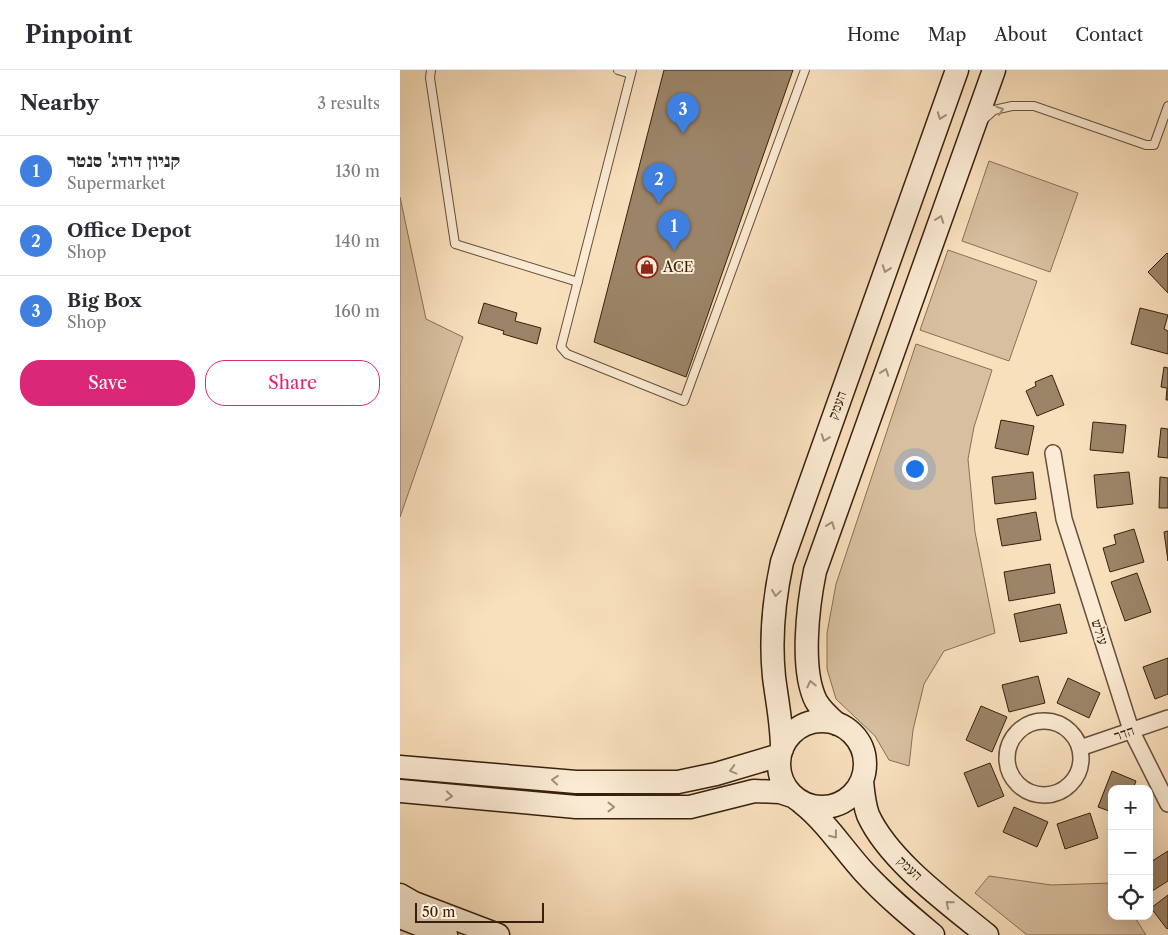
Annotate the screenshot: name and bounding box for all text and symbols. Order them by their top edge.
text: Pinpoint [25,20,132,49]
text: Home [847,24,900,46]
text: Map [928,24,966,46]
text: About [994,24,1047,46]
text: Contact [1075,24,1143,46]
text: Nearby [20,90,99,115]
text: 3 results [317,93,380,113]
pin: 3 [667,93,699,134]
one-way arrow [995,105,1004,115]
one-way arrow [937,111,947,120]
text: קניון דודג' סנטר [67,149,180,172]
text: 1 [32,161,40,181]
text: 130 m [335,161,380,181]
pin: 2 [643,163,675,204]
text: Supermarket [67,173,165,193]
pin: 1 [658,210,690,251]
one-way arrow [935,215,945,224]
text: Office Depot [67,219,191,242]
text: 2 [31,231,41,251]
text: 140 m [335,231,380,251]
text: Shop [67,242,106,262]
shop icon: ACE [635,255,659,279]
place label: ACE [662,258,693,276]
one-way arrow [882,264,892,273]
text: Big Box [67,289,142,312]
text: 3 [31,301,41,321]
text: 160 m [335,301,380,321]
text: Shop [67,312,106,332]
button: Save [20,360,195,406]
button: Share [205,360,380,406]
one-way arrow [880,368,890,377]
street label: העמק [824,388,850,422]
one-way arrow [821,433,831,442]
your location [902,456,928,482]
one-way arrow [825,521,835,530]
one-way arrow [771,589,782,597]
street label: עולש [1087,617,1113,647]
one-way arrow [806,679,817,688]
street label: הדר [1111,721,1137,745]
one-way arrow [730,764,738,774]
one-way arrow [551,775,559,786]
map controls [1108,785,1153,920]
button: + [1108,785,1153,830]
one-way arrow [445,790,453,801]
one-way arrow [607,802,615,812]
one-way arrow [828,829,837,839]
button: − [1108,830,1153,875]
street label: העמק [893,852,927,884]
button: locate [1108,875,1153,920]
scale bar [415,900,544,923]
one-way arrow [946,900,955,909]
text: 50 m [422,903,455,921]

